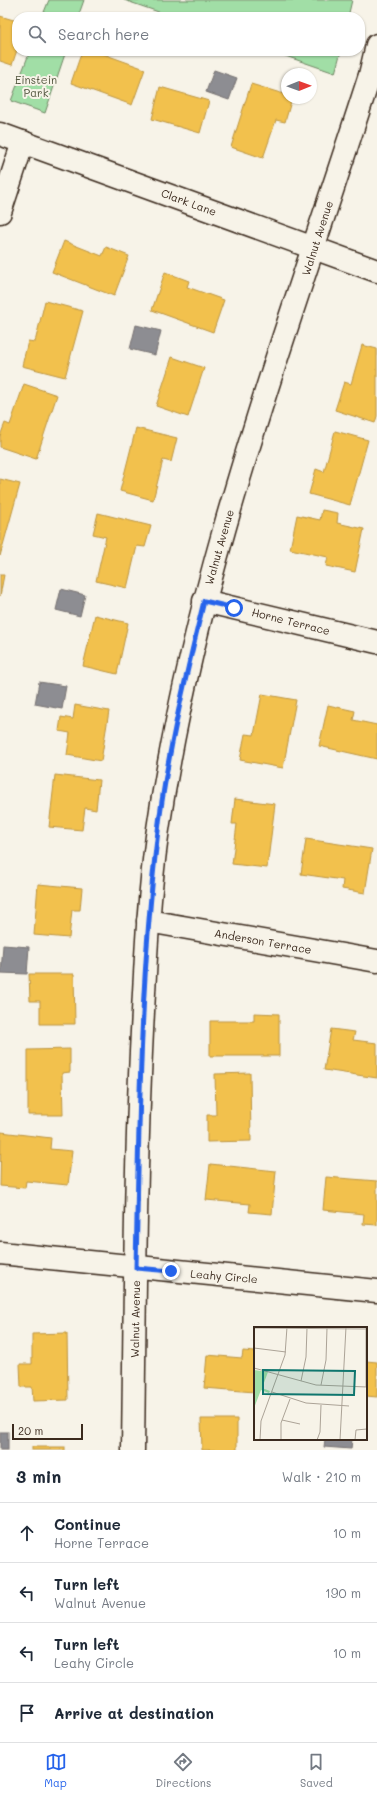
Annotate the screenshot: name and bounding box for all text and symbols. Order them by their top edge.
search box [12,12,365,56]
icon: search [26,23,48,45]
text: Search here [58,24,149,44]
north arrow [281,68,317,104]
park label: Einstein Park [15,72,57,100]
street label: Clark Lane [159,185,219,219]
street label: Walnut Avenue [298,199,336,277]
street label: Walnut Avenue [201,507,237,586]
route start [225,599,243,617]
street label: Horne Terrace [250,604,332,638]
street label: Anderson Terrace [213,925,313,957]
route end [162,1262,180,1280]
street label: Leahy Circle [190,1266,259,1286]
street label: Walnut Avenue [127,1280,143,1358]
inset map [254,1327,367,1440]
scale bar [12,1422,83,1441]
text: 20 m [18,1423,43,1438]
text: 3 min [16,1465,61,1487]
text: Walk · 210 m [282,1468,361,1485]
text: Continue [54,1514,121,1534]
icon: ahead [16,1522,38,1544]
text: 10 m [333,1524,361,1541]
text: Horne Terrace [54,1534,149,1551]
text: Turn left [54,1574,119,1594]
icon: left [16,1582,38,1604]
text: 190 m [325,1584,361,1601]
text: Walnut Avenue [54,1594,146,1611]
text: Turn left [54,1634,119,1654]
icon: left [16,1642,38,1664]
text: 10 m [333,1644,361,1661]
text: Leahy Circle [54,1654,134,1671]
icon: arrive [16,1702,38,1724]
text: Arrive at destination [54,1703,214,1723]
tab: Map [44,1751,67,1790]
tab: Directions [155,1751,211,1790]
tab: Saved [300,1751,333,1790]

